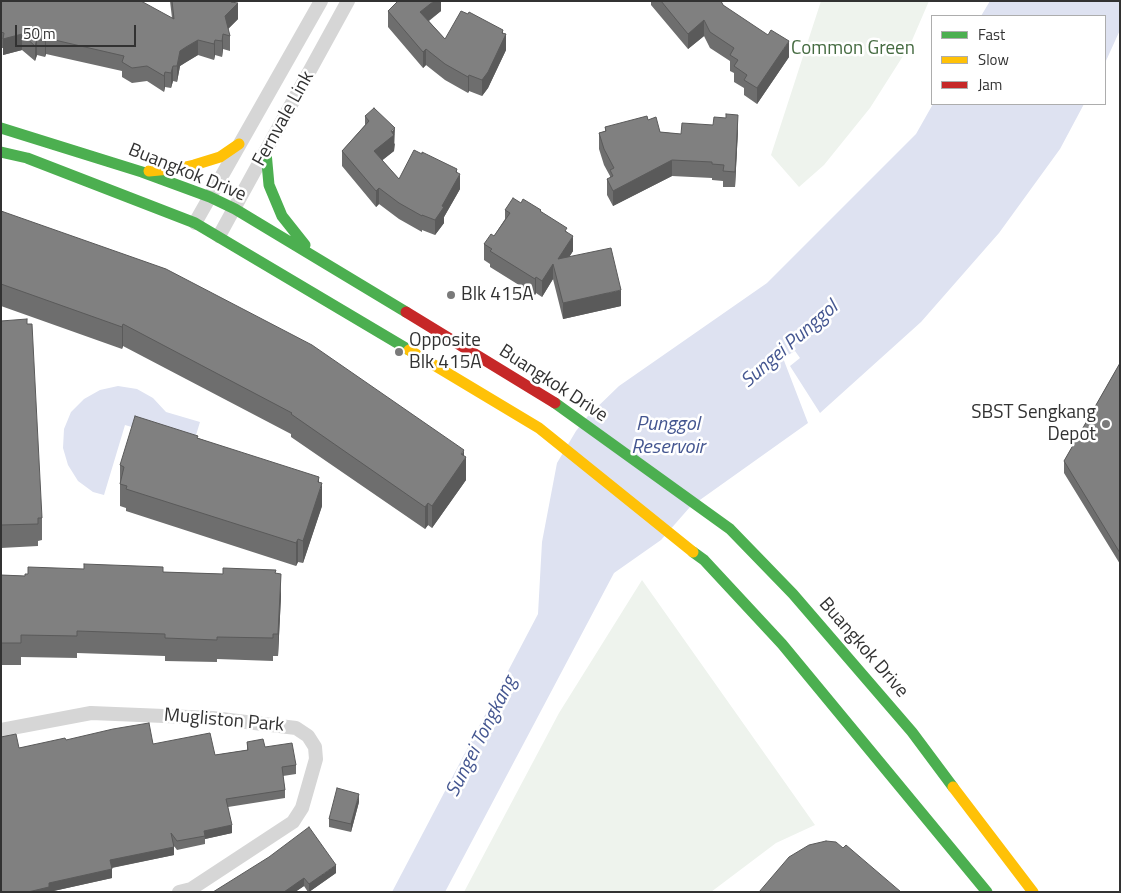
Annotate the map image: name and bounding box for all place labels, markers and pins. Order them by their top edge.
place label: Blk 415A [461,284,534,306]
marker: Blk 415A [445,289,457,301]
place label: Opposite Blk 415A [409,330,482,374]
marker: Opposite Blk 415A [393,346,405,358]
place label: SBST Sengkang Depot [971,402,1096,446]
marker: SBST Sengkang Depot [1100,418,1112,430]

